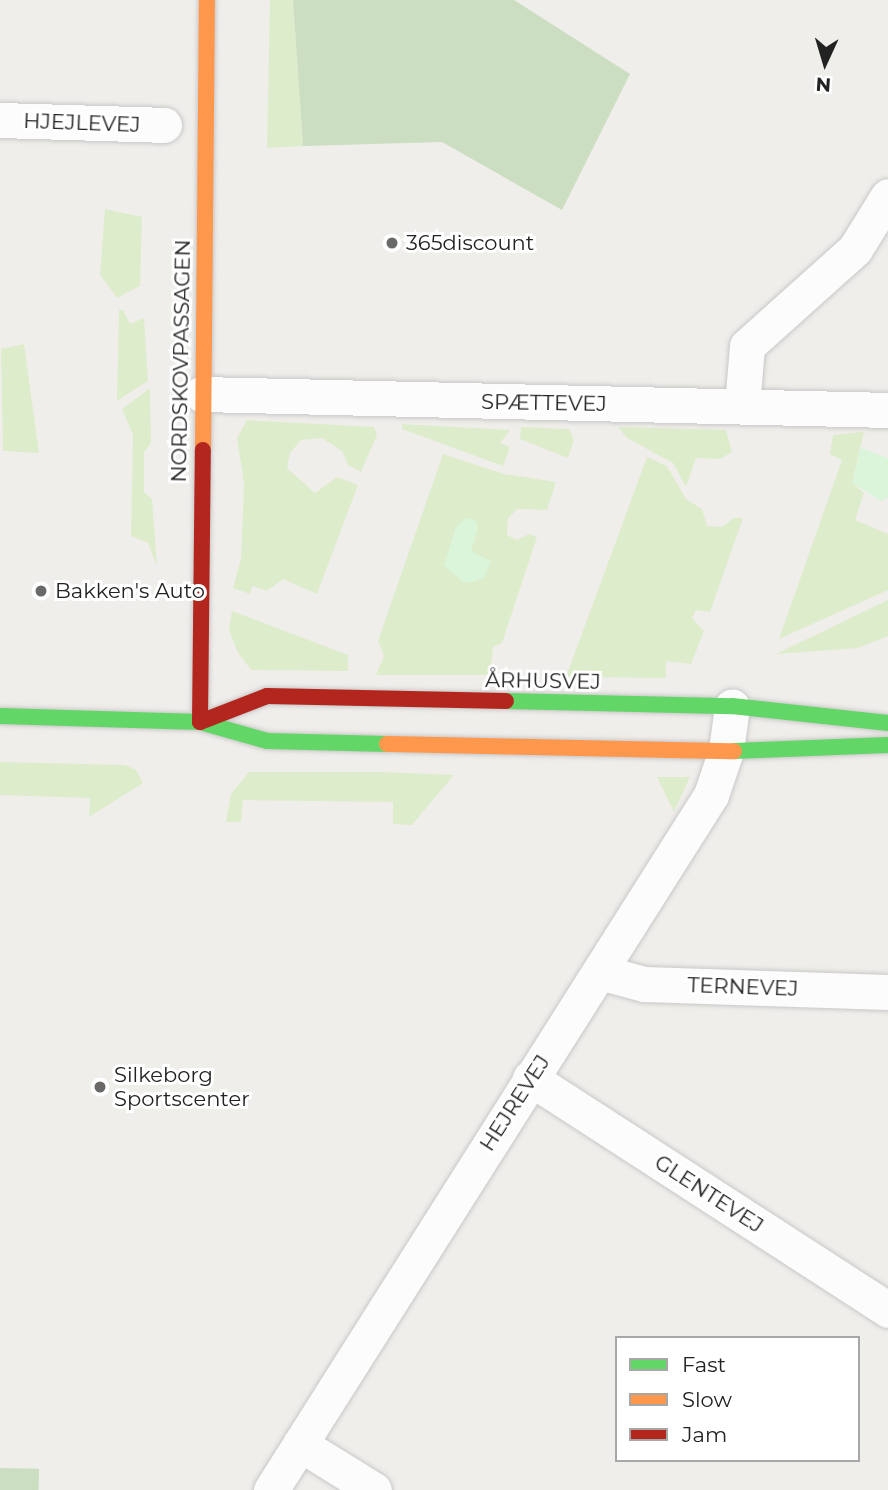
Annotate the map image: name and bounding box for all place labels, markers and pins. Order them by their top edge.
place label: 365discount [406,230,534,256]
marker: 365discount [384,235,400,251]
place label: Bakken's Auto [55,578,205,604]
marker: Bakken's Auto [33,583,49,599]
place label: Silkeborg Sportscenter [114,1062,250,1112]
marker: Silkeborg Sportscenter [92,1079,108,1095]

